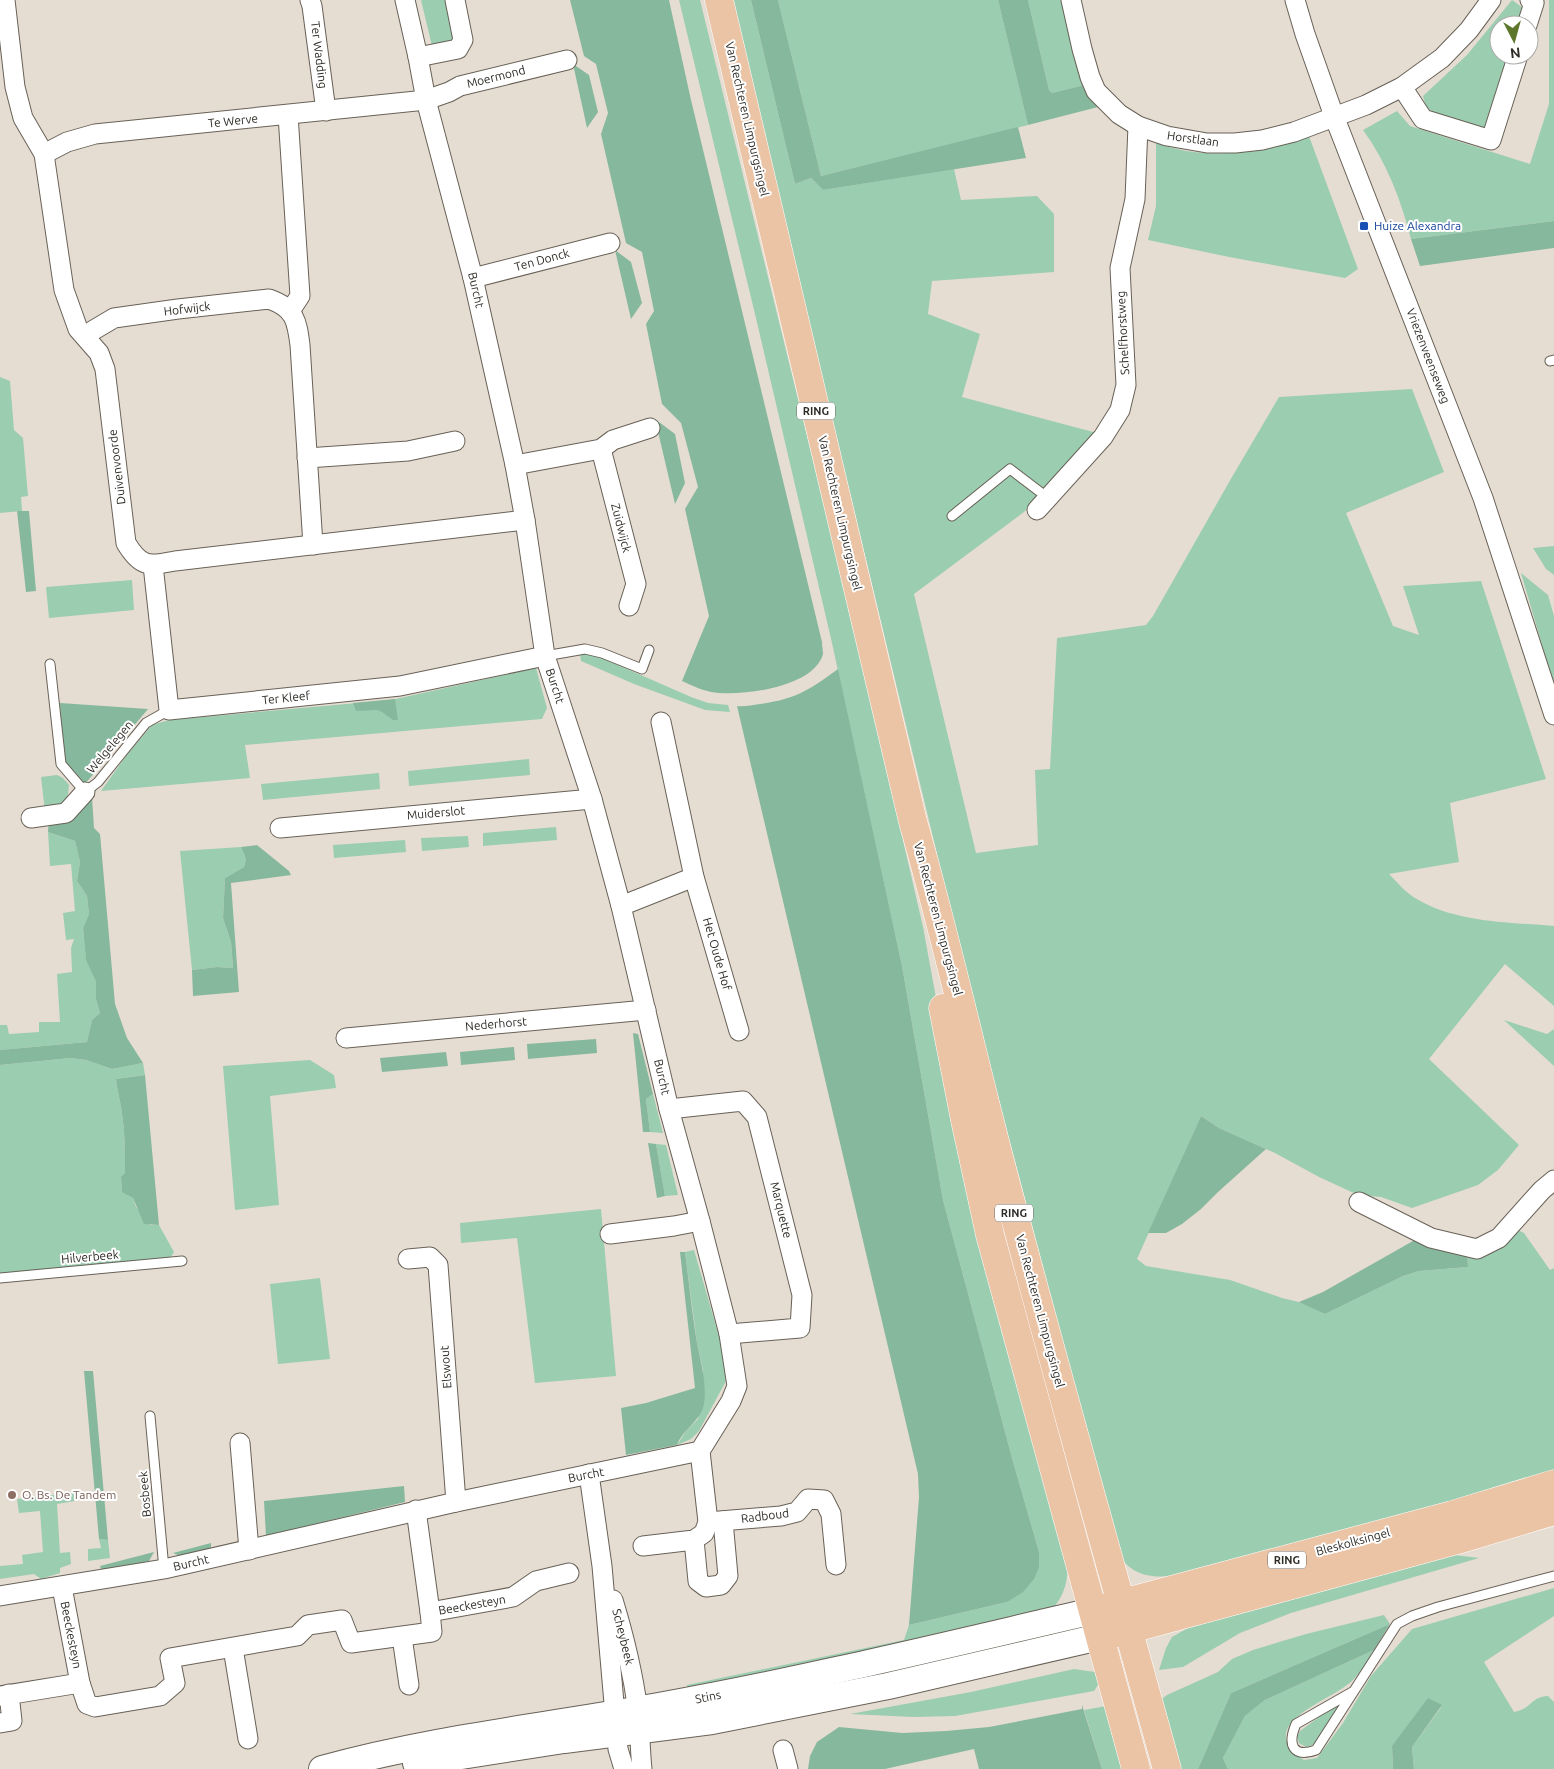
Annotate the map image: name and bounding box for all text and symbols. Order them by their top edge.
north arrow [1489,15,1539,65]
street label: Ter Wadding [309,21,330,89]
street label: Van Rechteren Limpurgsingel [723,40,772,197]
text: N [1509,44,1521,61]
street label: Moermond [465,63,526,90]
street label: Te Werve [207,111,259,130]
street label: Horstlaan [1166,128,1220,149]
place label: Huize Alexandra [1374,219,1461,232]
marker: Huize Alexandra [1358,220,1370,232]
street label: Ten Donck [513,246,571,273]
street label: Burcht [466,271,487,309]
street label: Schelfhorstweg [1114,291,1131,375]
street label: Hofwijck [163,299,211,318]
street label: Vriezenveenseweg [1404,306,1453,405]
road number: RING [797,402,835,420]
street label: Duivenvoorde [105,429,128,505]
street label: Van Rechteren Limpurgsingel [816,434,865,591]
street label: Zuidwijck [609,502,634,554]
street label: Burcht [544,667,567,705]
street label: Ter Kleef [261,688,311,706]
street label: Welgelegen [84,718,135,776]
street label: Muiderslot [406,803,466,822]
street label: Van Rechteren Limpurgsingel [912,841,965,997]
street label: Het Oude Hof [701,916,734,992]
street label: Nederhorst [465,1014,528,1033]
street label: Burcht [652,1058,673,1096]
street label: Marquette [768,1180,795,1239]
road number: RING [995,1204,1033,1222]
street label: Van Rechteren Limpurgsingel [1014,1233,1067,1389]
street label: Hilverbeek [61,1248,119,1265]
street label: Elswout [437,1345,453,1389]
street label: Burcht [567,1465,605,1484]
street label: Bosbeek [136,1470,153,1518]
place label: O. Bs. De Tandem [22,1488,116,1501]
marker: O. Bs. De Tandem [6,1489,18,1501]
street label: Radboud [740,1506,790,1525]
street label: Bleskolksingel [1314,1525,1391,1558]
street label: Burcht [172,1552,210,1573]
road number: RING [1268,1552,1306,1568]
street label: Beeckesteyn [437,1592,507,1617]
street label: Beeckesteyn [59,1600,84,1670]
street label: Scheybeek [610,1607,637,1666]
street label: Stins [694,1688,722,1705]

